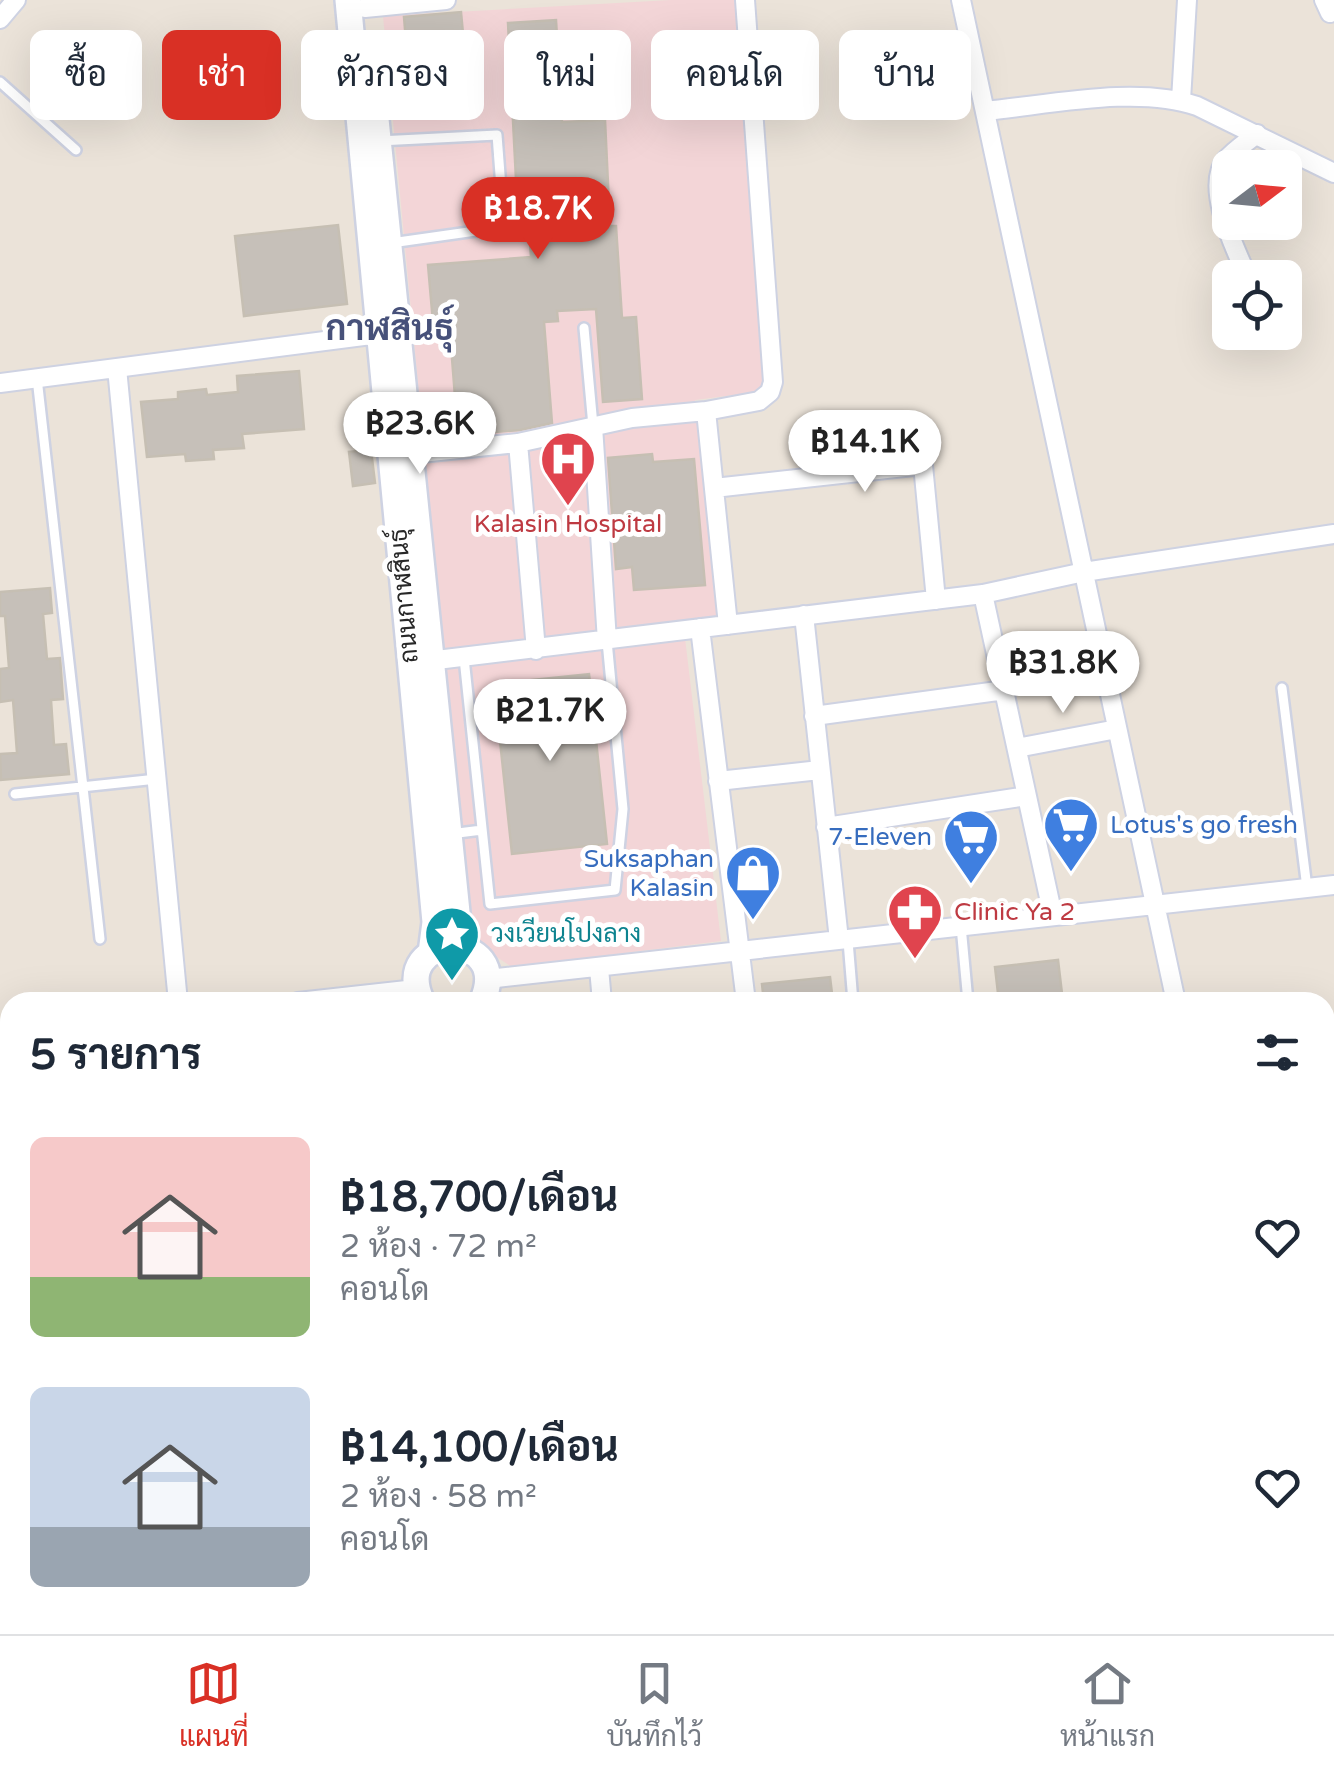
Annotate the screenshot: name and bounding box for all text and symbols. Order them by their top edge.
chip: ซื้อ [30,30,142,120]
chip: เช่า [162,30,281,120]
chip: ตัวกรอง [301,30,484,120]
chip: ใหม่ [504,30,631,120]
chip: คอนโด [651,30,819,120]
chip: บ้าน [839,30,971,120]
north arrow [1212,150,1302,240]
map controls [1212,150,1302,350]
pin: ฿18.7K [457,177,619,262]
text: ฿18.7K [483,190,593,228]
button: locate [1212,260,1302,350]
district label: กาฬสินธุ์ [326,304,455,353]
pin: ฿23.6K [339,392,501,477]
text: ฿23.6K [365,405,475,443]
pin: ฿14.1K [784,410,946,495]
text: ฿14.1K [810,423,920,461]
hospital icon: Kalasin Hospital [538,429,598,508]
place label: Kalasin Hospital [474,509,662,539]
street label: ถนนกาฬสินธุ์ [380,527,427,665]
pin: ฿31.8K [982,631,1144,716]
text: ฿31.8K [1008,644,1118,682]
pin: ฿21.7K [469,679,631,764]
text: ฿21.7K [495,692,605,730]
supermarket icon: Lotus's go fresh [1041,795,1101,874]
supermarket icon: 7-Eleven [941,807,1001,886]
place label: Lotus's go fresh [1110,810,1298,840]
place label: 7-Eleven [828,822,932,852]
shop icon: Suksaphan Kalasin [723,843,783,922]
place label: Suksaphan Kalasin [584,844,714,903]
pharmacy icon: Clinic Ya 2 [885,882,945,961]
place label: Clinic Ya 2 [954,897,1075,927]
place icon: วงเวียนโปงลาง [422,904,482,983]
place label: วงเวียนโปงลาง [491,917,641,949]
icon: filters [1250,1025,1305,1080]
text: 5 รายการ [30,1030,202,1081]
text: ฿18,700/เดือน [340,1172,618,1223]
icon: home [110,1177,230,1297]
icon: heart [1250,1210,1305,1265]
text: 2 ห้อง · 72 m² [340,1228,537,1266]
text: คอนโด [340,1271,430,1309]
text: ฿14,100/เดือน [340,1422,619,1473]
icon: home [110,1427,230,1547]
icon: heart [1250,1460,1305,1515]
text: 2 ห้อง · 58 m² [340,1478,537,1516]
text: คอนโด [340,1521,430,1559]
tab: แผนที่ [179,1656,249,1754]
tab: บันทึกไว้ [607,1656,702,1754]
tab: หน้าแรก [1060,1656,1155,1754]

